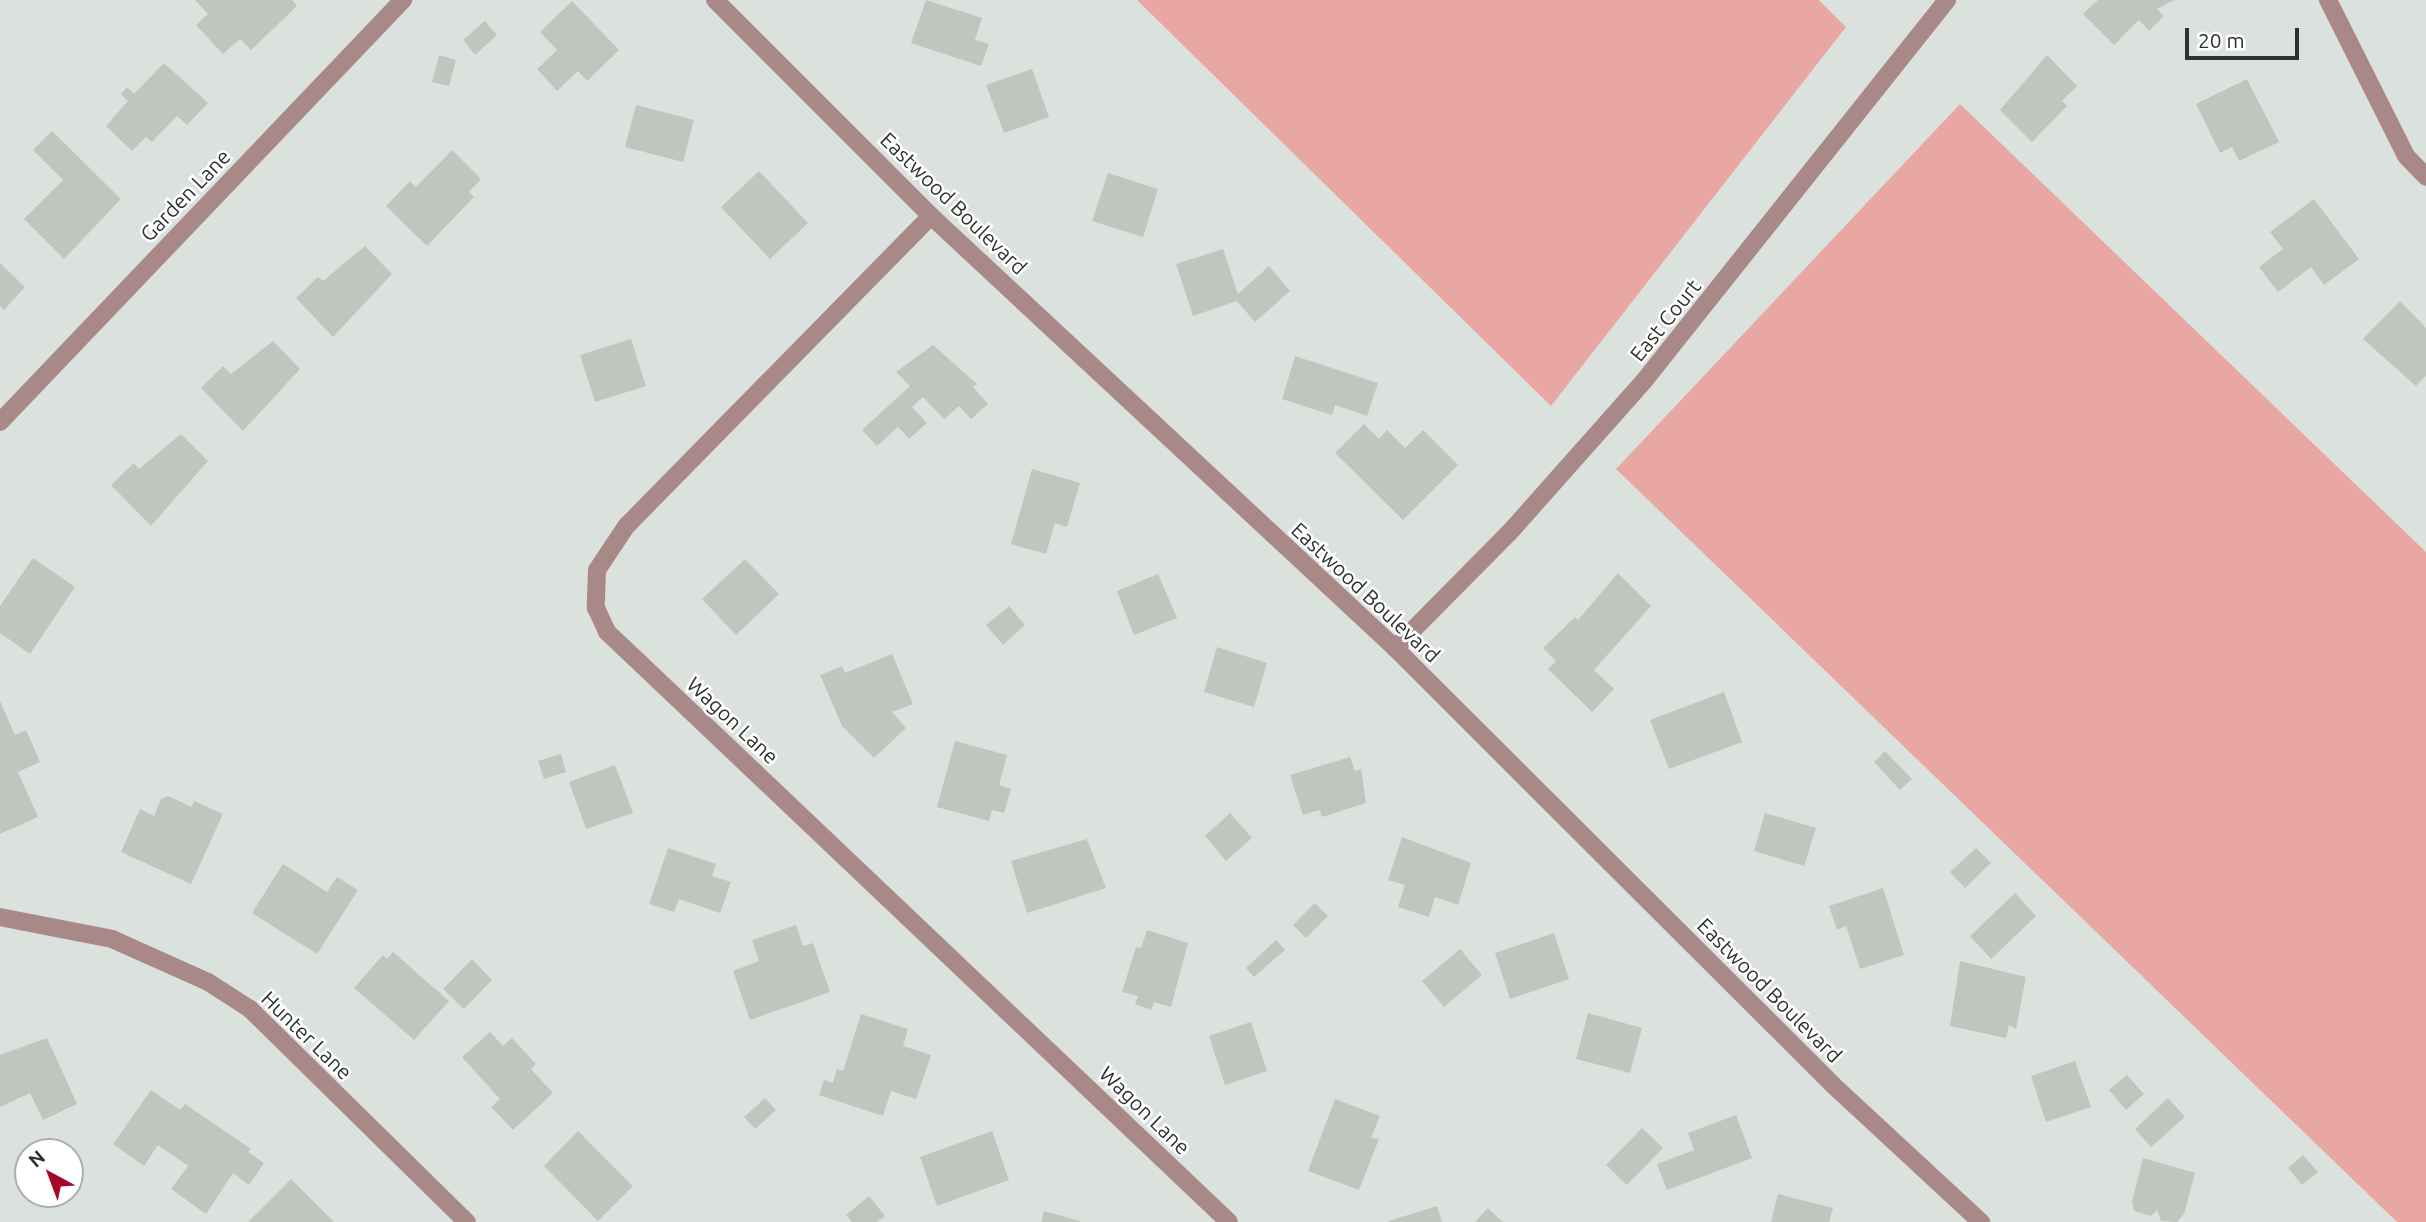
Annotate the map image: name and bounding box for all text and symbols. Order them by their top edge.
scale bar [2188,14,2302,58]
text: 20 m [2198,28,2245,52]
street label: Eastwood Boulevard [876,127,1032,279]
street label: Garden Lane [135,144,235,246]
street label: East Court [1624,274,1706,366]
street label: Eastwood Boulevard [1287,517,1445,667]
street label: Wagon Lane [682,671,784,769]
street label: Eastwood Boulevard [1693,913,1847,1067]
street label: Hunter Lane [256,986,358,1084]
street label: Wagon Lane [1095,1061,1195,1159]
north arrow [14,1138,84,1208]
text: N [24,1146,49,1172]

